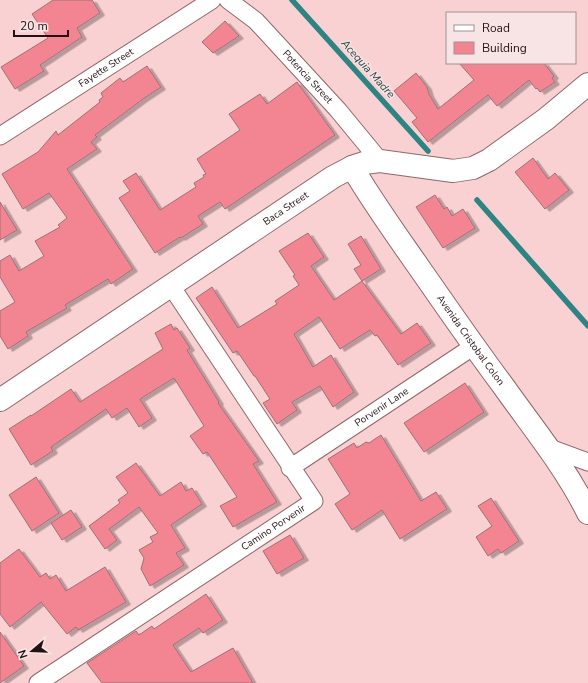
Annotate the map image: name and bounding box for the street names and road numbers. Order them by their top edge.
street label: Fayette Street [76,45,137,91]
street label: Potencia Street [279,47,336,107]
street label: Baca Street [260,188,312,229]
street label: Avenida Cristobal Colon [433,292,508,389]
street label: Porvenir Lane [352,384,411,430]
street label: Camino Porvenir [239,501,309,554]

